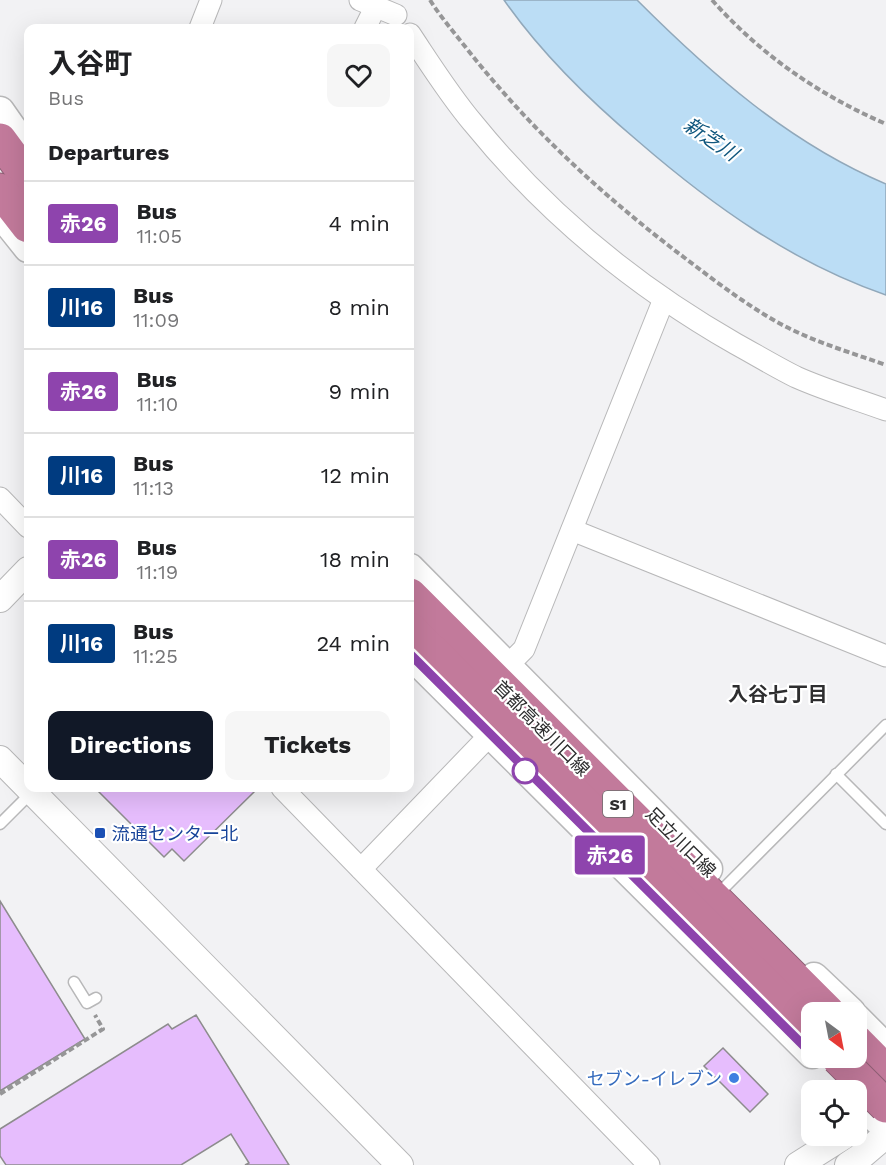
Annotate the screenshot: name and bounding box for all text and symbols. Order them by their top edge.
button: heart [327,44,390,107]
text: 入谷町 [48,47,132,80]
text: Bus [48,86,84,110]
water label: 新芝川 [679,112,744,167]
text: Departures [48,140,169,165]
text: Bus [136,199,177,224]
text: 赤26 [60,211,106,236]
text: 4 min [329,211,390,236]
text: 11:05 [136,224,182,248]
text: Bus [133,283,173,308]
text: 川16 [60,295,103,320]
text: 8 min [329,295,390,320]
text: 11:09 [133,308,179,332]
text: Bus [136,367,177,392]
text: 赤26 [60,379,106,404]
text: 9 min [328,379,390,404]
text: 11:10 [136,392,178,416]
text: Bus [133,451,173,476]
text: 川16 [60,463,103,488]
text: 12 min [321,463,390,488]
text: 11:13 [133,476,174,500]
text: Bus [136,535,177,560]
text: 赤26 [60,547,106,572]
text: 18 min [320,547,390,572]
text: 11:19 [136,560,178,584]
text: Bus [133,619,173,644]
text: 川16 [60,631,103,656]
text: 24 min [316,631,390,656]
text: 11:25 [133,644,178,668]
street label: 首都高速川口線 [490,676,594,780]
district label: 入谷七丁目 [728,682,828,706]
button: Directions [48,711,213,780]
button: Tickets [225,711,390,780]
unlabelled marker [512,758,538,784]
road number: S1 [603,791,633,817]
street label: 足立川口線 [642,803,720,881]
place label: 流通センター北 [112,823,238,844]
marker: 流通センター北 [93,826,107,840]
line badge: 赤26 [576,836,644,874]
text: 赤26 [587,843,633,868]
north arrow [801,1002,867,1068]
map controls [801,1002,867,1146]
place label: セブン-イレブン [587,1068,722,1089]
marker: セブン-イレブン [727,1071,741,1085]
button: locate [801,1080,867,1146]

